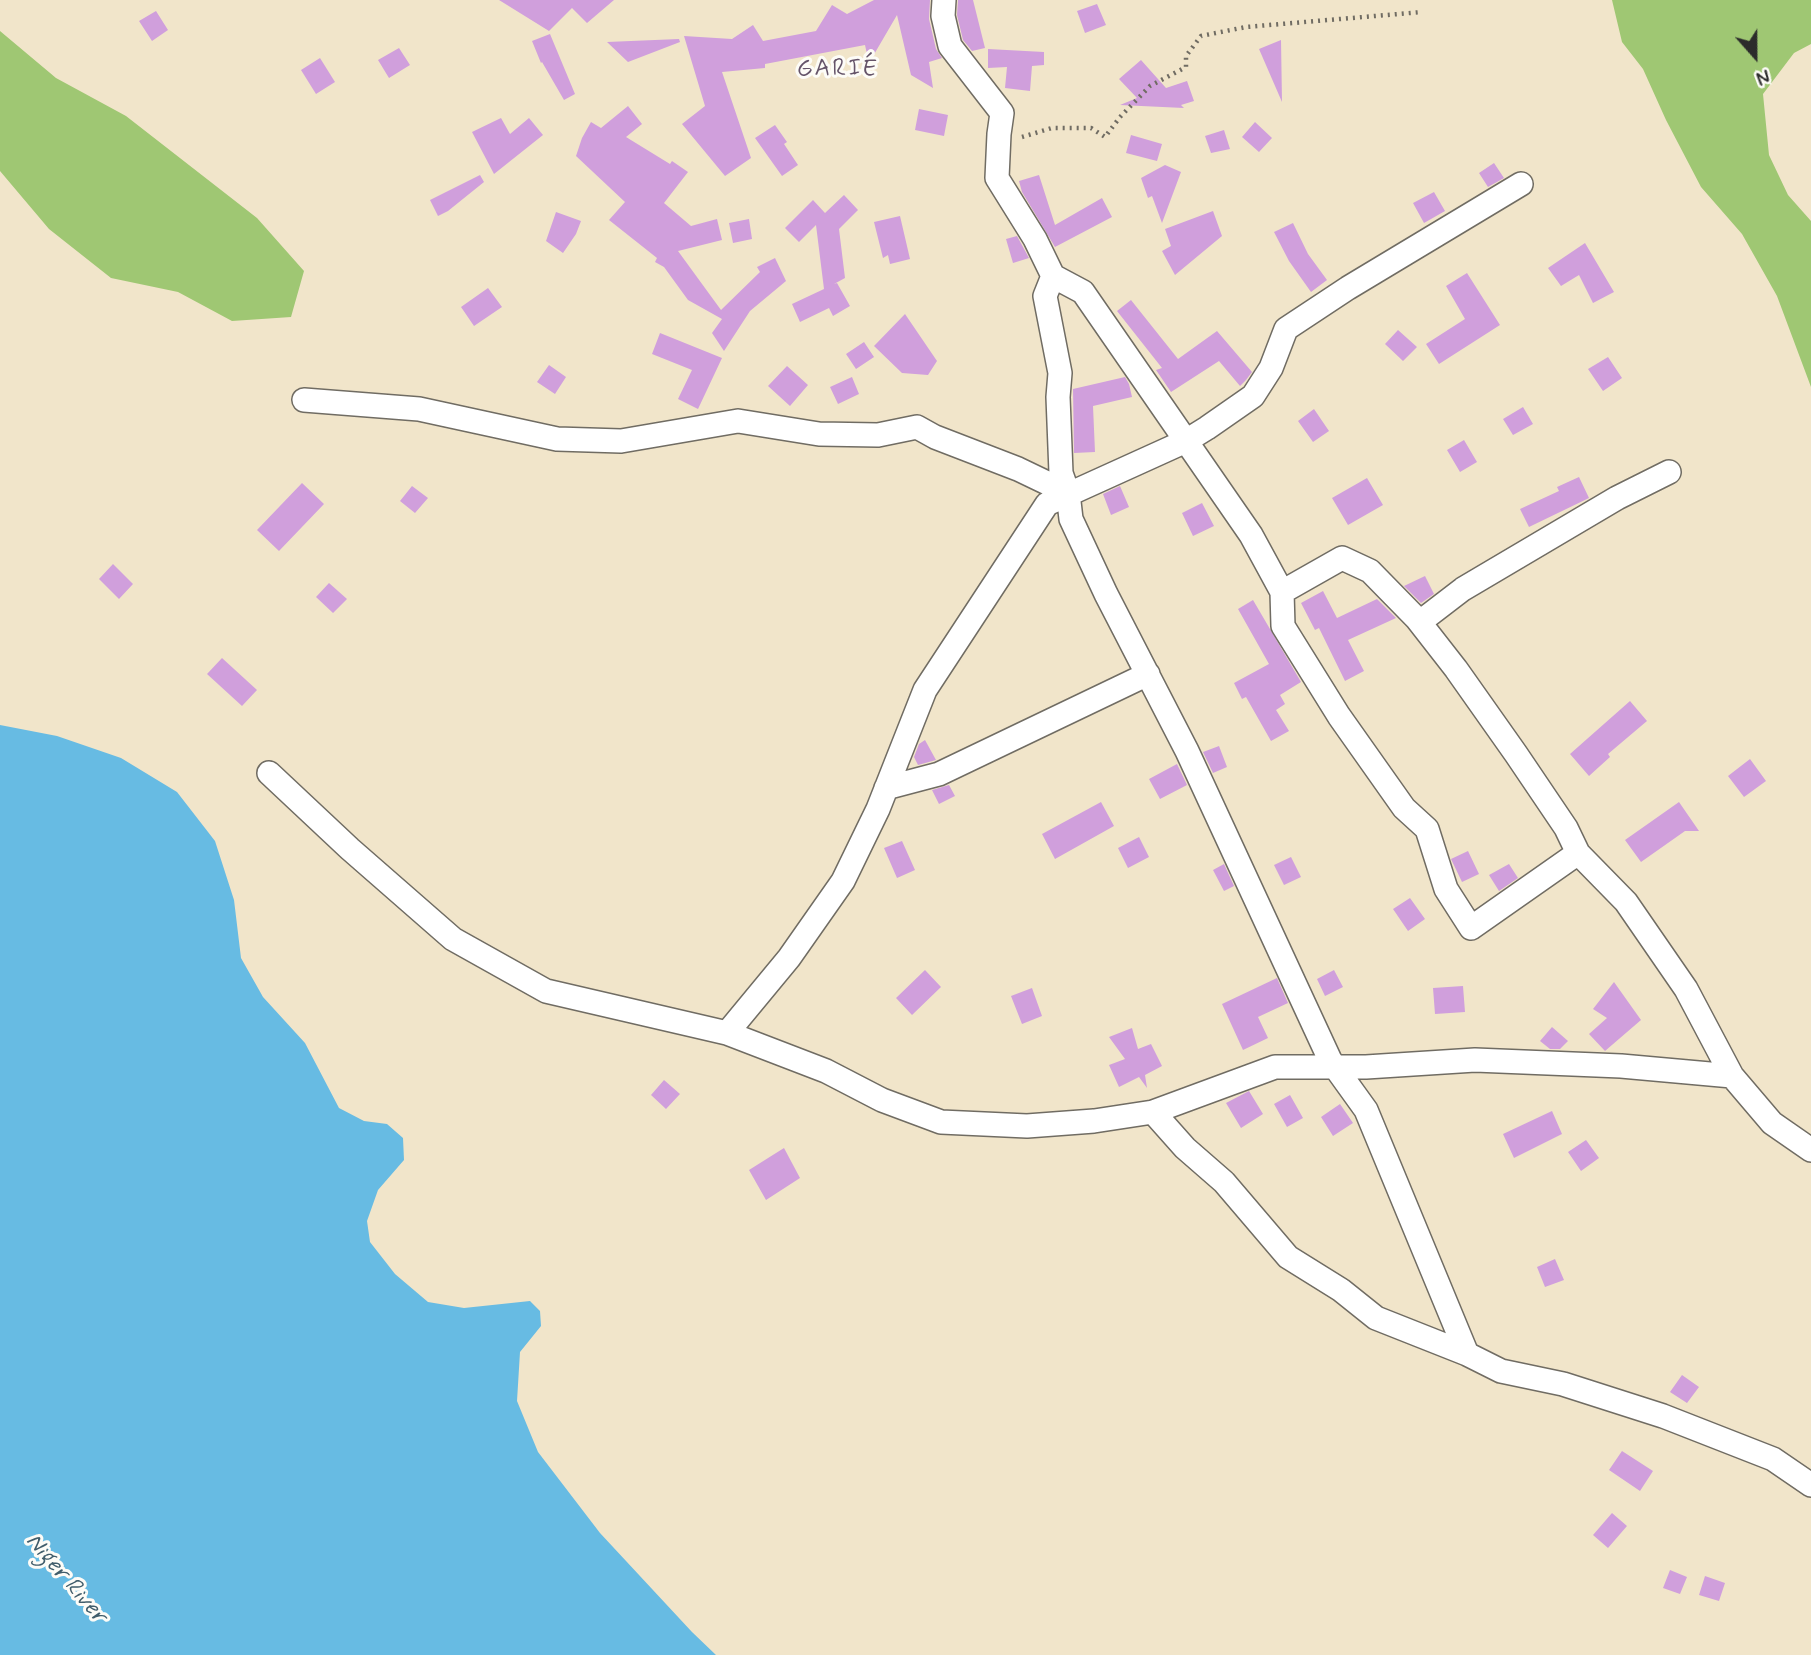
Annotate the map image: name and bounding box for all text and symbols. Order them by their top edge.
north arrow [1720,21,1790,91]
district label: GARIÉ [797,56,879,84]
text: N [1752,62,1773,90]
water label: Niger River [19,1529,111,1629]

